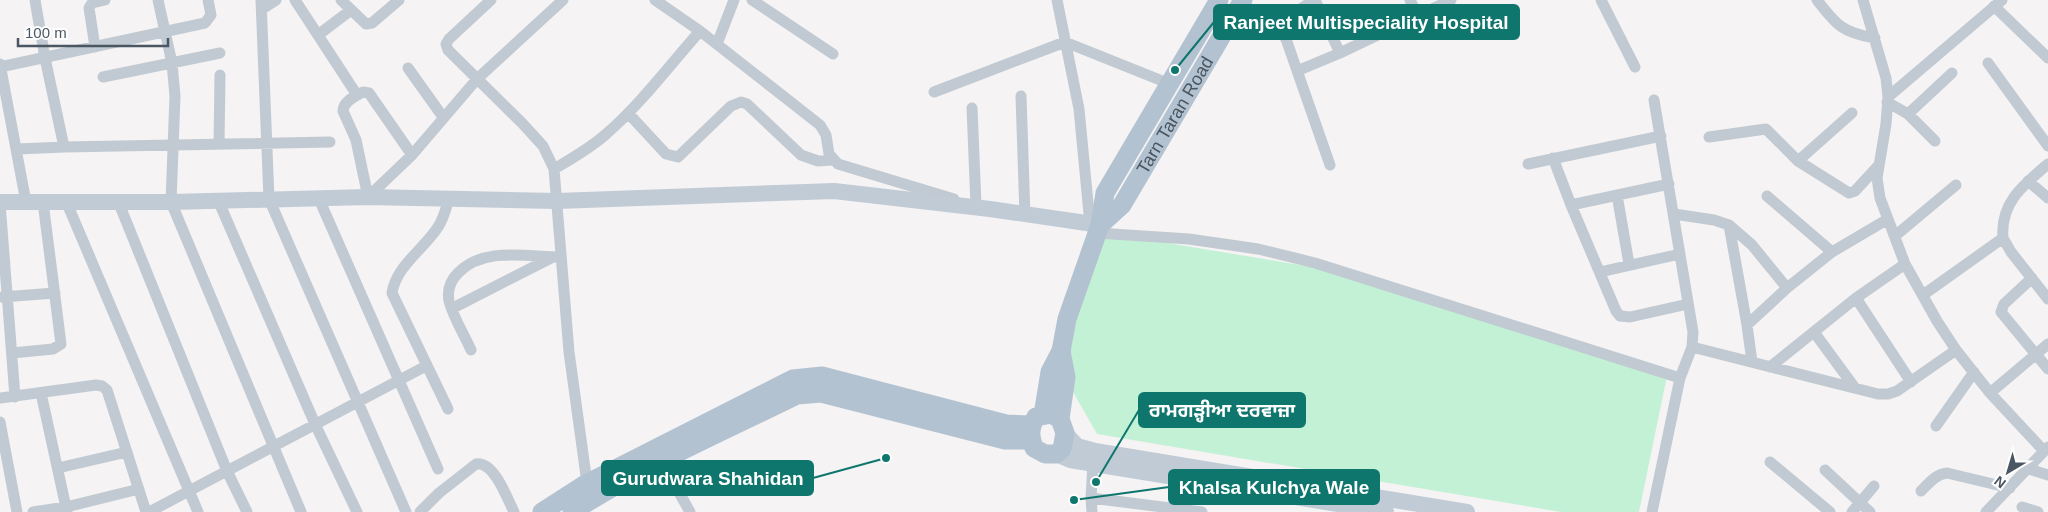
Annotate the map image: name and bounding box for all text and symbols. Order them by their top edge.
callout: Ranjeet Multispeciality Hospital [1214,5,1519,39]
text: Ranjeet Multispeciality Hospital [1223,12,1509,33]
scale bar [18,15,168,47]
text: 100 m [25,24,67,41]
street label: Tarn Taran Road [1133,53,1217,177]
callout: ਰਾਮਗੜ੍ਹੀਆ ਦਰਵਾਜ਼ਾ [1139,393,1305,427]
text: ਰਾਮਗੜ੍ਹੀਆ ਦਰਵਾਜ਼ਾ [1148,399,1296,423]
north arrow [1983,447,2033,497]
callout: Gurudwara Shahidan [602,461,813,495]
text: Gurudwara Shahidan [612,468,804,489]
callout: Khalsa Kulchya Wale [1169,470,1379,504]
text: N [1991,473,2009,492]
text: Khalsa Kulchya Wale [1179,477,1369,498]

